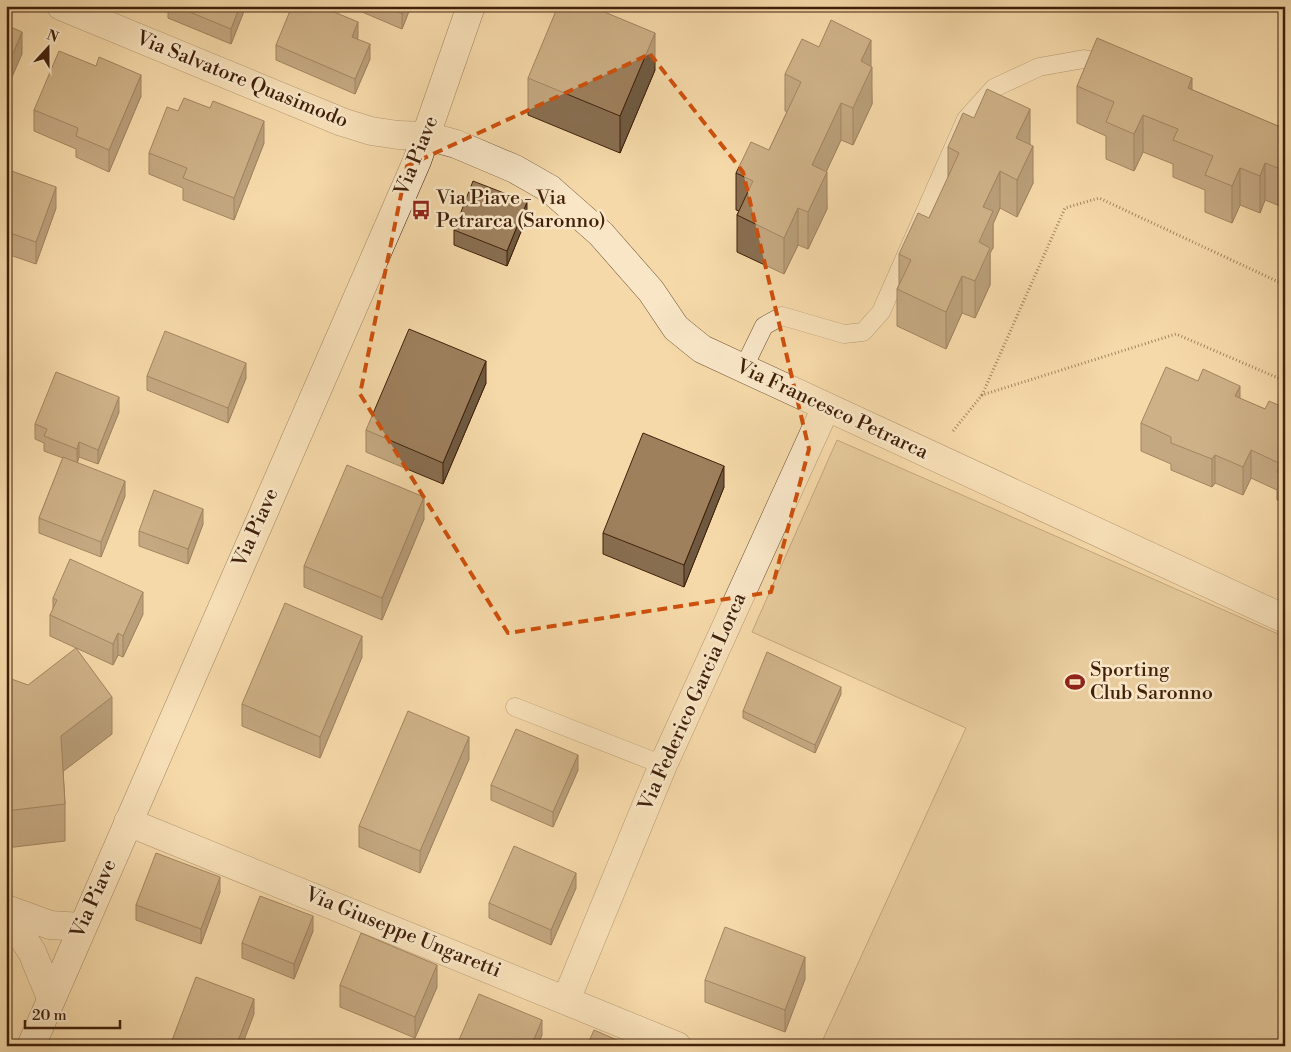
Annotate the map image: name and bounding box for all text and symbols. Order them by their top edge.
north arrow [22,22,72,72]
text: N [44,26,61,47]
street label: Via Salvatore Quasimodo [131,26,352,134]
street label: Via Piave [389,112,444,201]
place label: Via Piave - Via Petrarca (Saronno) [435,186,606,234]
bus stop icon: Via Piave - Via Petrarca (Saronno) [410,199,432,221]
street label: Via Francesco Petrarca [731,354,933,466]
street label: Via Piave [227,485,284,572]
street label: Via Federico Garcia Lorca [633,588,753,816]
place label: Sporting Club Saronno [1090,658,1213,706]
sports icon: Sporting Club Saronno [1064,671,1086,693]
street label: Via Piave [65,856,122,943]
street label: Via Giuseppe Ungaretti [301,882,505,984]
scale bar [25,997,120,1029]
text: 20 m [32,1006,67,1025]

